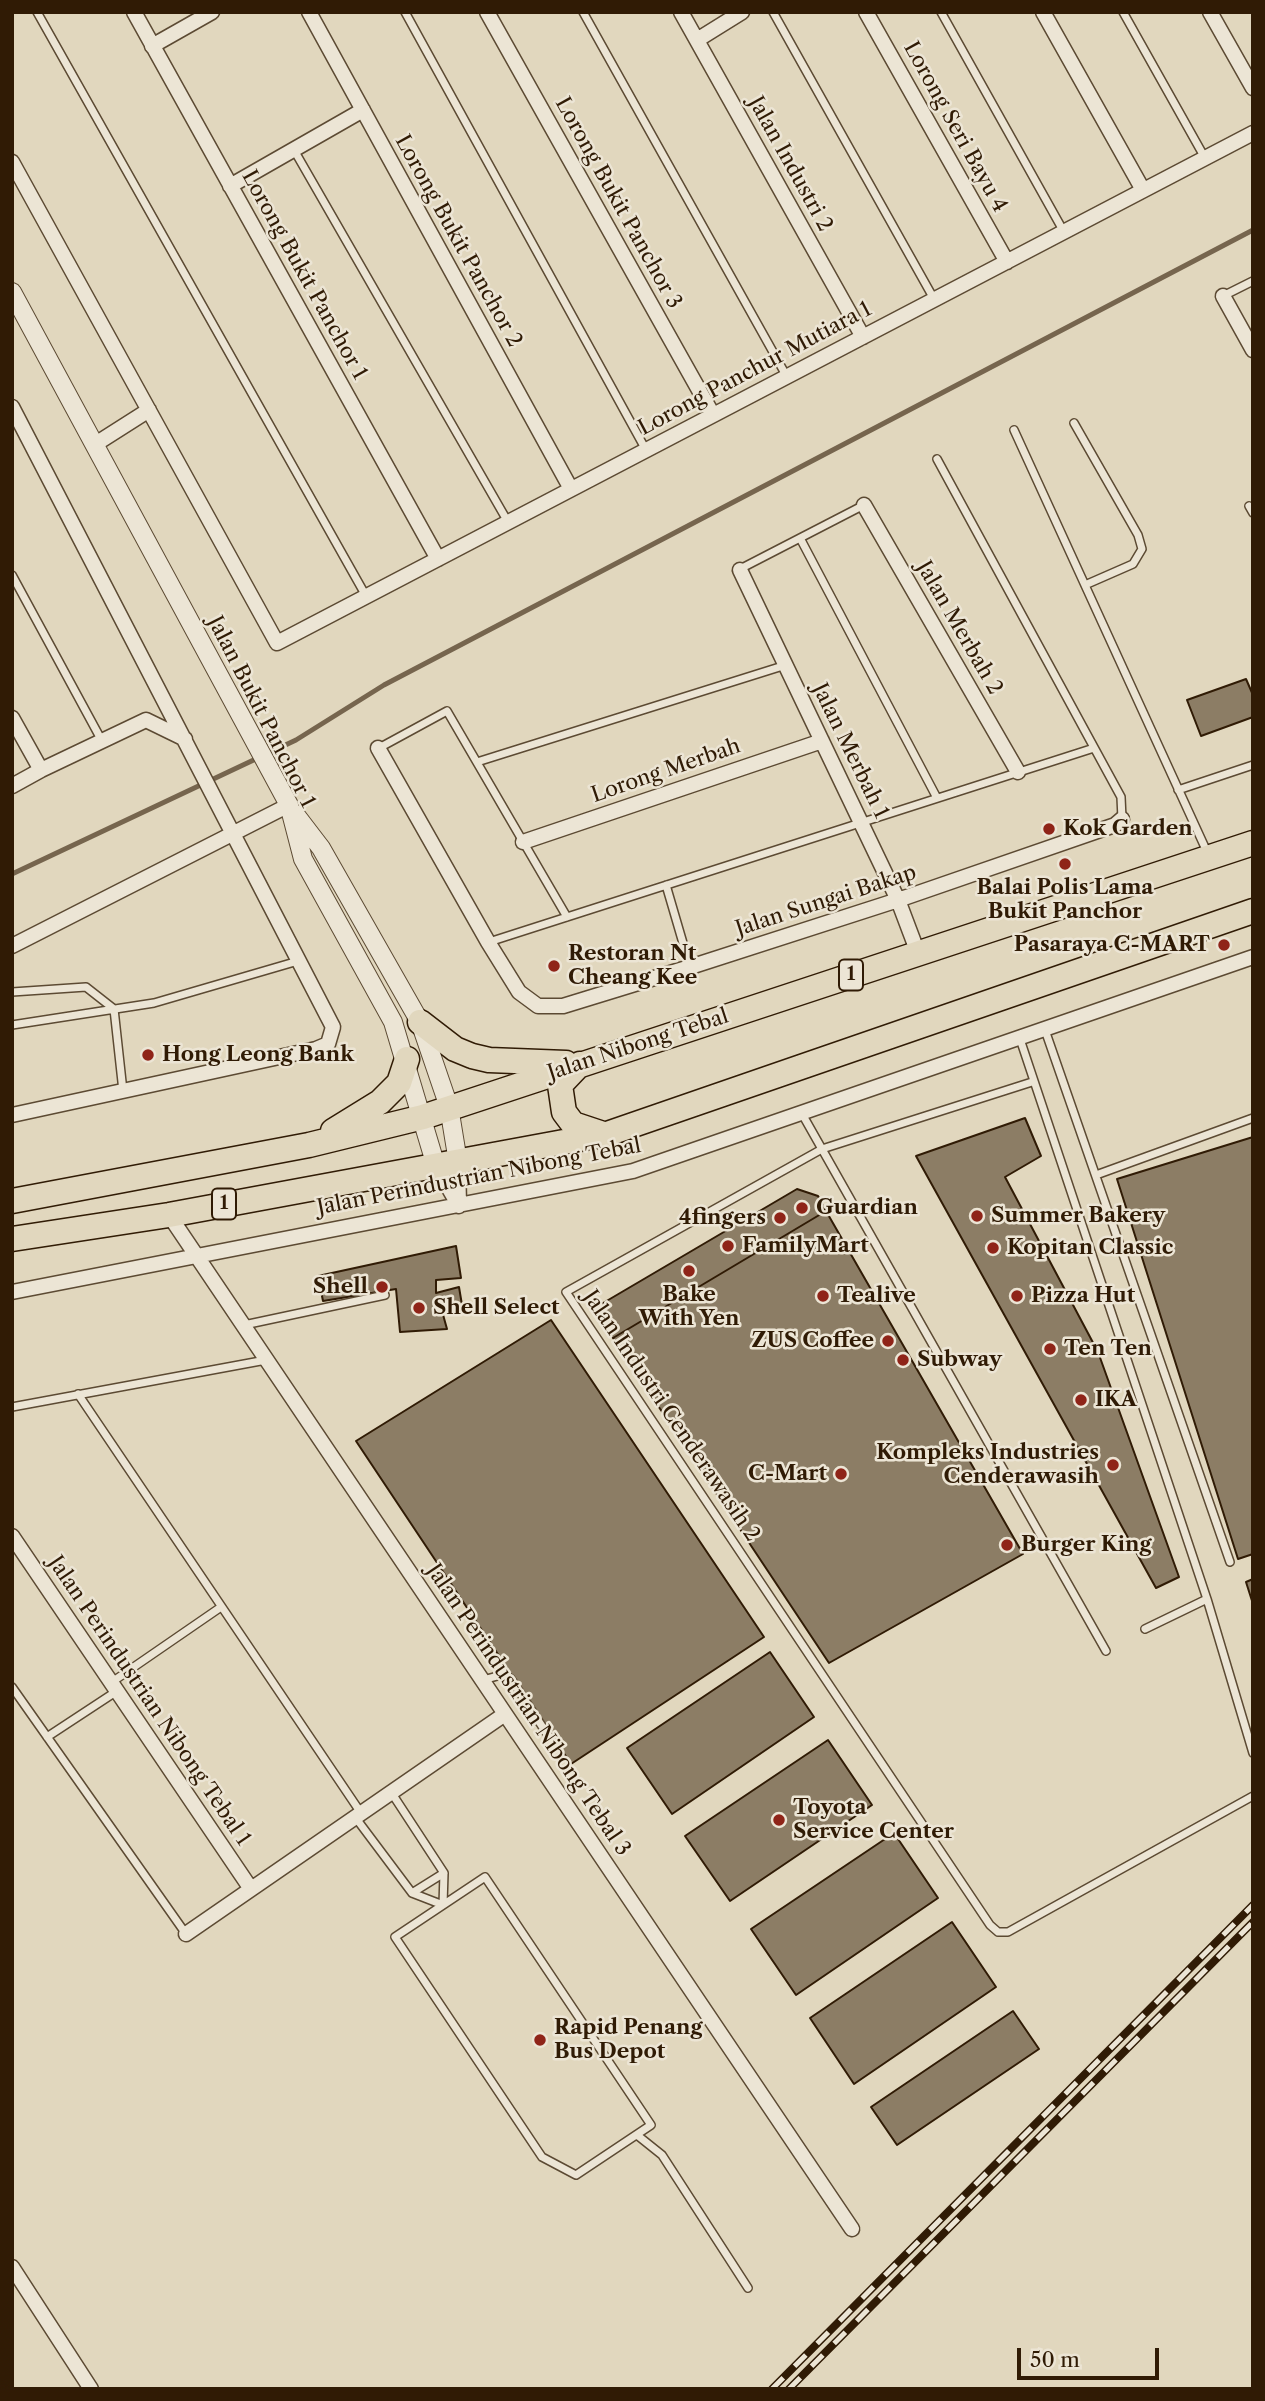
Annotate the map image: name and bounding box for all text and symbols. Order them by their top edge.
street label: Lorong Seri Bayu 4 [898,38,1012,216]
street label: Jalan Industri 2 [743,92,837,236]
street label: Lorong Bukit Panchor 3 [549,93,687,313]
street label: Lorong Bukit Panchor 2 [389,131,527,351]
street label: Lorong Bukit Panchor 1 [236,166,372,384]
street label: Lorong Panchur Mutiara 1 [634,297,876,441]
street label: Jalan Merbah 2 [911,557,1007,699]
street label: Jalan Bukit Panchor 1 [202,612,320,812]
street label: Jalan Merbah 1 [806,679,894,823]
street label: Lorong Merbah [588,734,744,808]
place label: Kok Garden [1063,816,1193,842]
marker: Kok Garden [1041,821,1057,837]
marker: Balai Polis Lama Bukit Panchor [1057,856,1073,872]
street label: Jalan Sungai Bakap [732,860,920,942]
place label: Balai Polis Lama Bukit Panchor [976,875,1154,925]
place label: Pasaraya C-MART [1014,932,1210,958]
marker: Pasaraya C-MART [1216,937,1232,953]
place label: Restoran Nt Cheang Kee [568,941,697,991]
marker: Restoran Nt Cheang Kee [546,958,562,974]
road number: 1 [839,959,863,990]
street label: Jalan Nibong Tebal [544,1004,732,1086]
place label: Hong Leong Bank [162,1042,354,1068]
marker: Hong Leong Bank [140,1047,156,1063]
street label: Jalan Perindustrian Nibong Tebal [315,1133,643,1221]
road number: 1 [212,1188,236,1220]
place label: Guardian [816,1195,918,1221]
marker: Guardian [794,1200,810,1216]
place label: Summer Bakery [991,1203,1165,1229]
place label: 4fingers [679,1205,766,1231]
marker: Summer Bakery [969,1208,985,1224]
marker: 4fingers [772,1210,788,1226]
place label: FamilyMart [742,1233,869,1259]
place label: Kopitan Classic [1007,1235,1173,1261]
marker: FamilyMart [720,1238,736,1254]
marker: Kopitan Classic [985,1240,1001,1256]
marker: Bake With Yen [681,1263,697,1279]
place label: Shell [313,1274,368,1300]
marker: Shell [374,1279,390,1295]
place label: Bake With Yen [639,1282,739,1332]
place label: Tealive [837,1283,916,1309]
place label: Pizza Hut [1031,1283,1135,1309]
street label: Jalan Industri Cenderawasih 2 [577,1286,765,1546]
marker: Tealive [815,1288,831,1304]
marker: Pizza Hut [1009,1288,1025,1304]
place label: Shell Select [433,1295,559,1321]
marker: Shell Select [411,1300,427,1316]
place label: ZUS Coffee [752,1328,874,1354]
marker: ZUS Coffee [880,1333,896,1349]
place label: Ten Ten [1064,1336,1152,1362]
marker: Ten Ten [1042,1341,1058,1357]
place label: Subway [917,1347,1002,1373]
marker: Subway [895,1352,911,1368]
place label: IKA [1095,1387,1137,1413]
marker: IKA [1073,1392,1089,1408]
place label: Kompleks Industries Cenderawasih [876,1440,1099,1490]
marker: Kompleks Industries Cenderawasih [1105,1457,1121,1473]
place label: C-Mart [748,1461,827,1487]
marker: C-Mart [833,1466,849,1482]
place label: Burger King [1021,1532,1152,1558]
marker: Burger King [999,1537,1015,1553]
street label: Jalan Perindustrian Nibong Tebal 1 [42,1551,256,1851]
street label: Jalan Perindustrian Nibong Tebal 3 [421,1559,635,1861]
place label: Toyota Service Center [793,1795,954,1845]
marker: Toyota Service Center [771,1812,787,1828]
place label: Rapid Penang Bus Depot [554,2015,703,2065]
marker: Rapid Penang Bus Depot [532,2032,548,2048]
scale bar [1020,2334,1162,2378]
text: 50 m [1030,2347,1080,2372]

